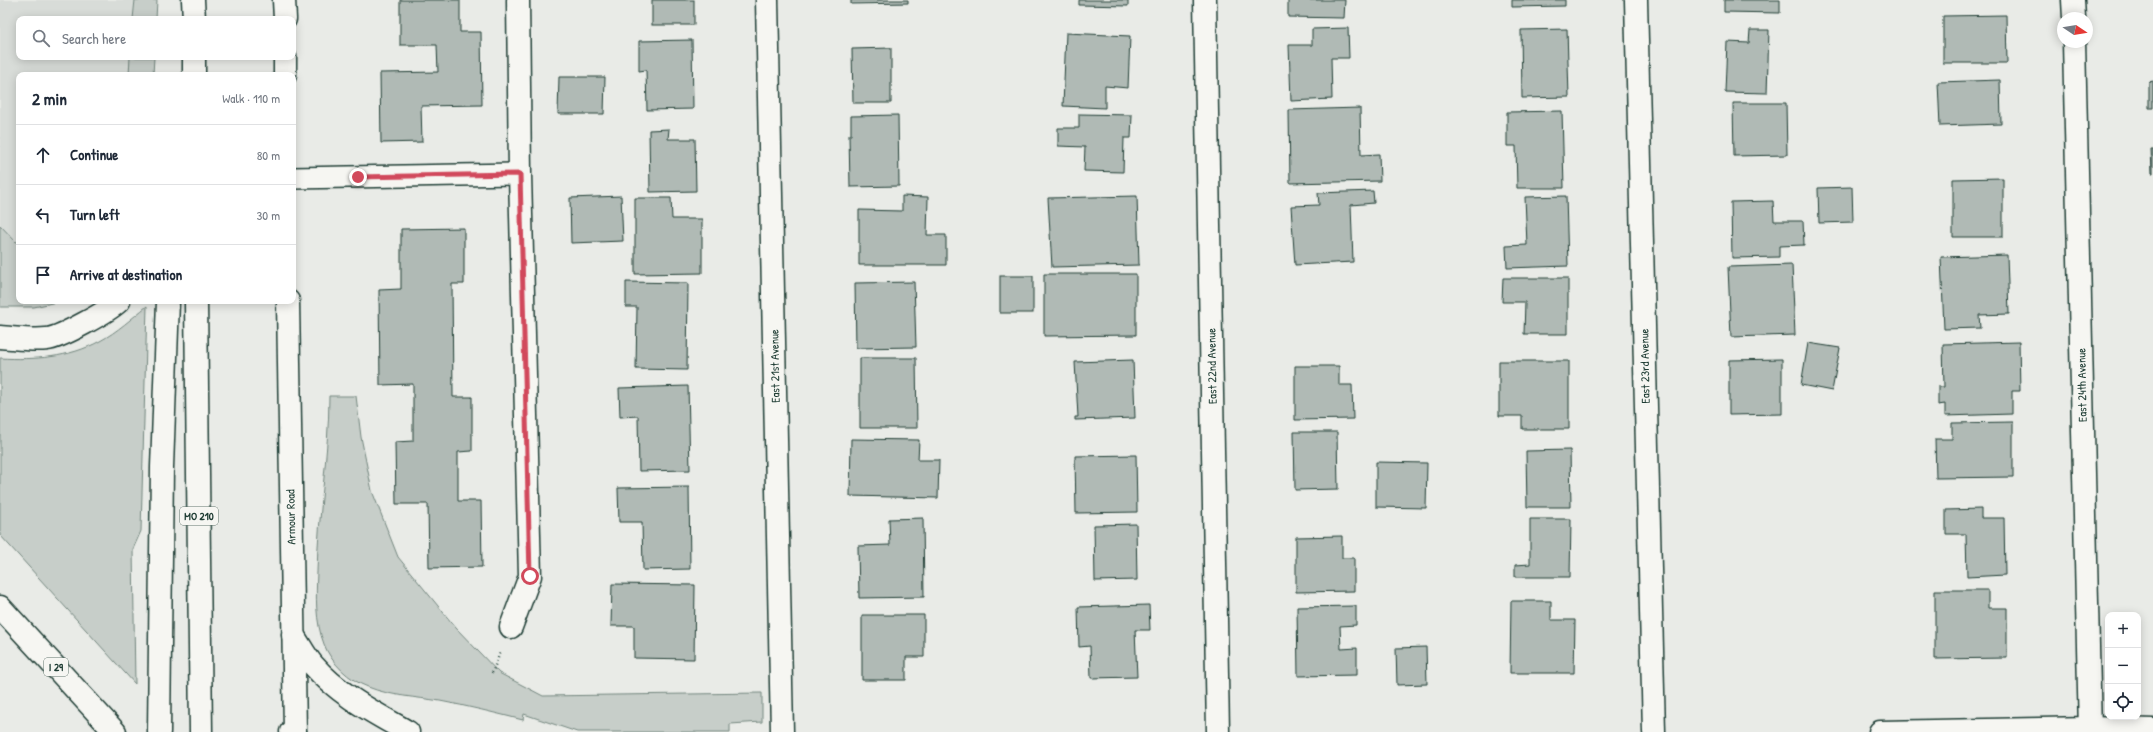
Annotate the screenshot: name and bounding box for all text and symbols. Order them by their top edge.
north arrow [2057,12,2093,48]
search box [16,16,296,60]
icon: search [30,27,52,49]
text: Search here [62,28,126,49]
text: 2 min [32,87,67,110]
text: Walk · 110 m [222,89,280,107]
icon: ahead [32,144,54,166]
text: Continue [70,144,118,165]
text: 80 m [257,146,280,164]
route end [349,168,367,186]
icon: left [32,204,54,226]
text: Turn left [70,204,120,225]
text: 30 m [257,206,280,224]
icon: arrive [32,264,54,286]
text: Arrive at destination [70,264,182,285]
street label: East 22nd Avenue [1202,328,1221,404]
street label: East 23rd Avenue [1635,328,1654,404]
street label: East 21st Avenue [765,329,784,403]
street label: East 24th Avenue [2072,348,2091,422]
street label: Armour Road [282,489,299,545]
road number: MO 210 [180,507,218,525]
route start [521,567,539,585]
map controls [2105,612,2141,720]
button: + [2105,612,2141,648]
button: − [2105,648,2141,684]
road number: I 29 [44,658,68,676]
button: locate [2105,684,2141,720]

